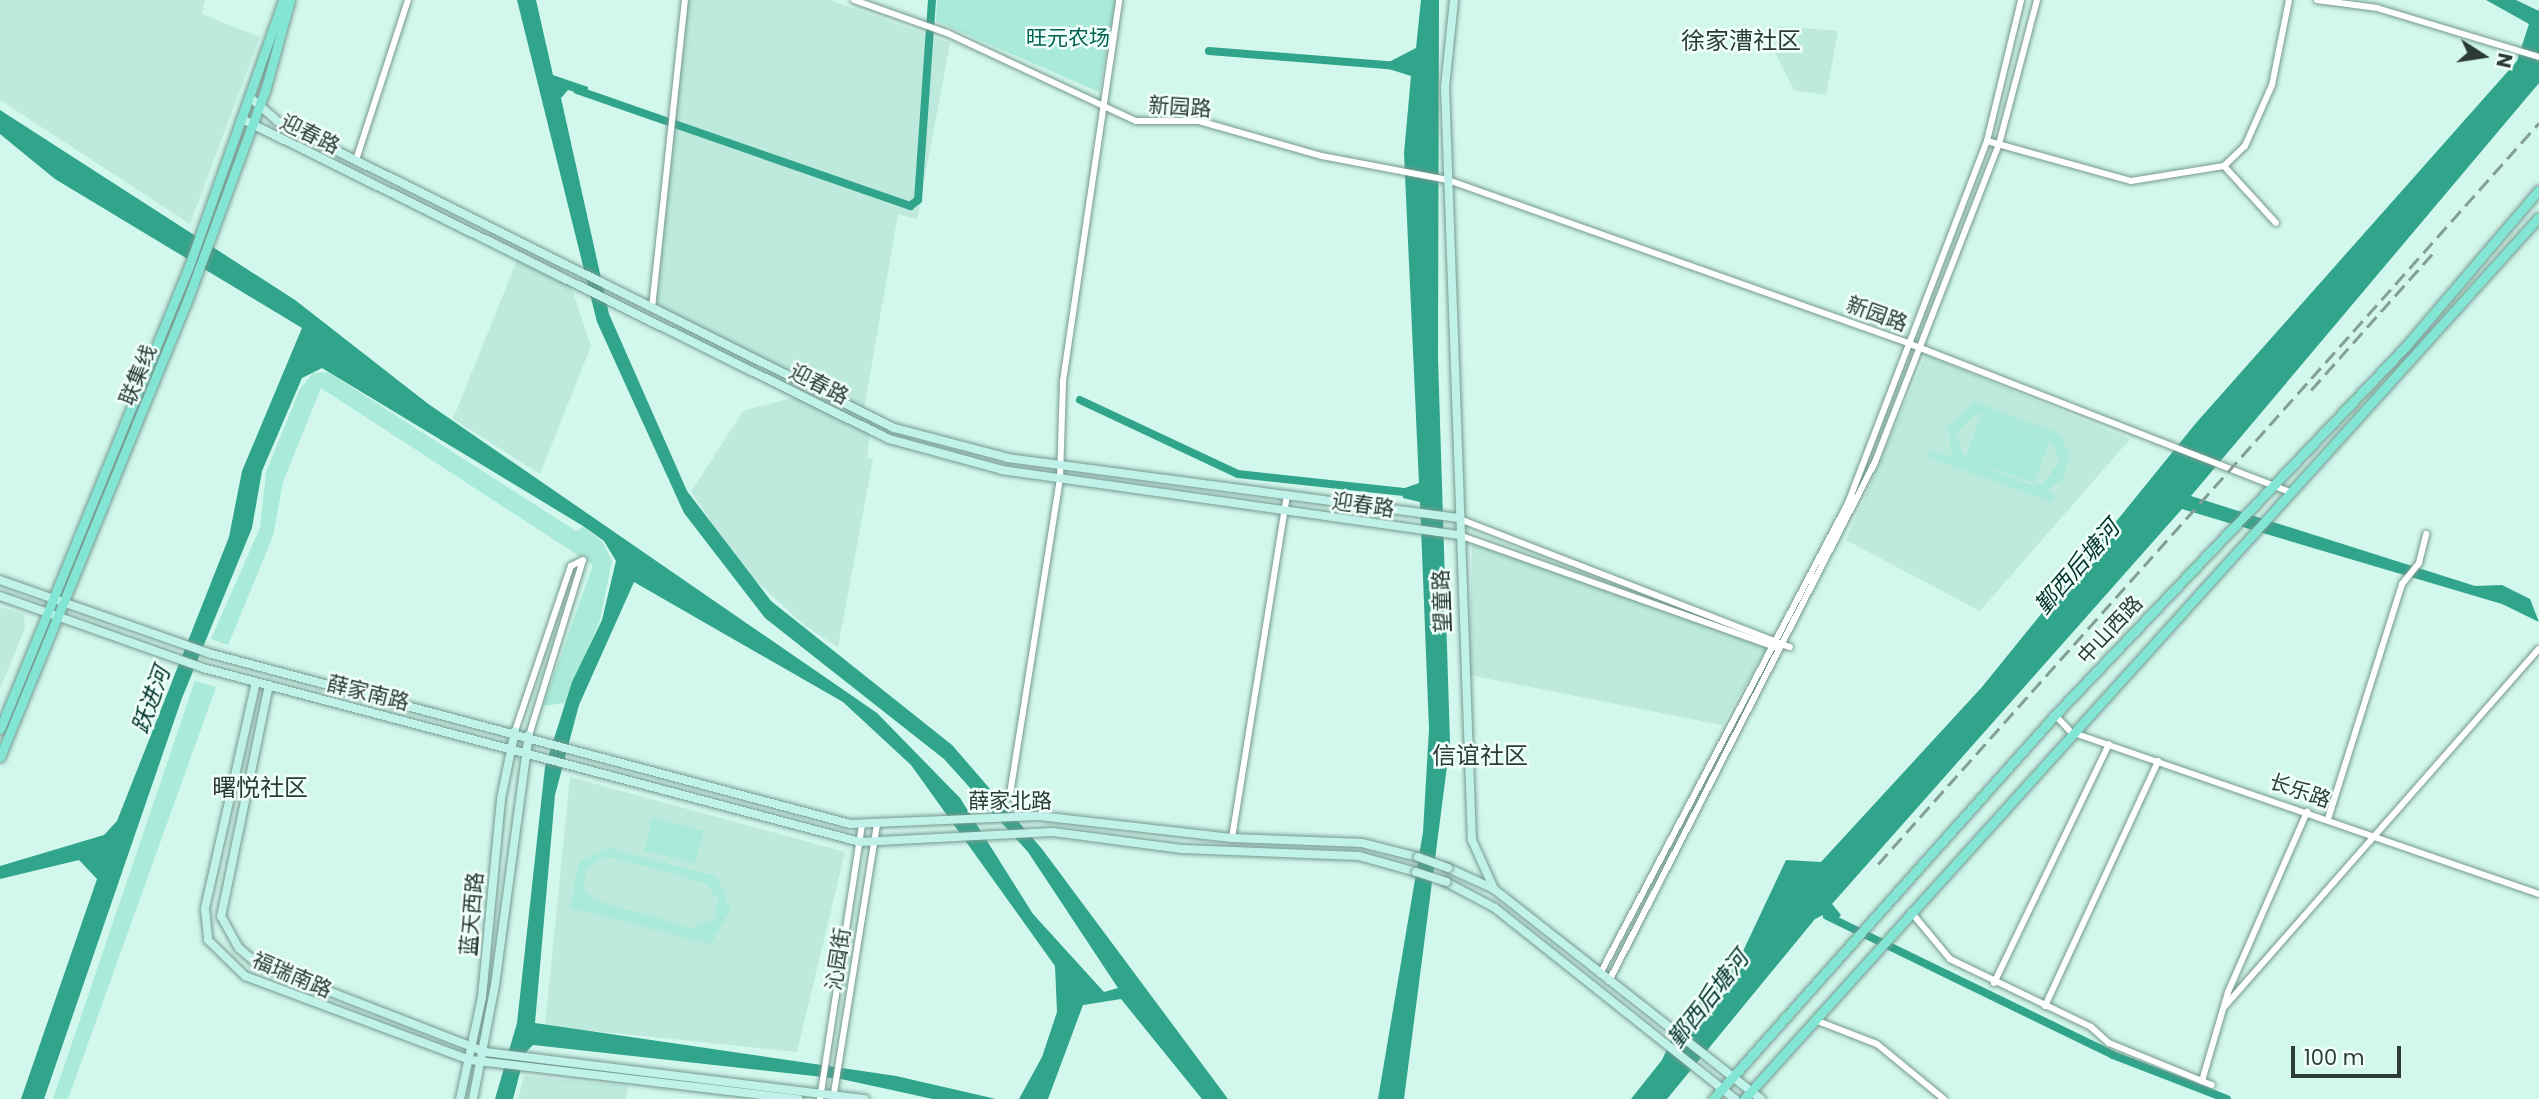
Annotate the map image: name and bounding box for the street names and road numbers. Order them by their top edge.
street label: 新园路 [1148,92,1212,122]
street label: 迎春路 [276,109,344,159]
street label: 新园路 [1843,291,1911,337]
street label: 联集线 [115,341,161,409]
street label: 迎春路 [785,358,853,410]
street label: 迎春路 [1330,488,1396,522]
street label: 望童路 [1428,569,1456,633]
street label: 中山西路 [2072,591,2148,669]
street label: 薛家南路 [324,671,412,715]
street label: 长乐路 [2266,769,2334,813]
street label: 薛家北路 [968,788,1052,814]
street label: 蓝天西路 [456,871,488,957]
street label: 沁园街 [821,926,855,992]
street label: 福瑞南路 [248,947,336,1003]

